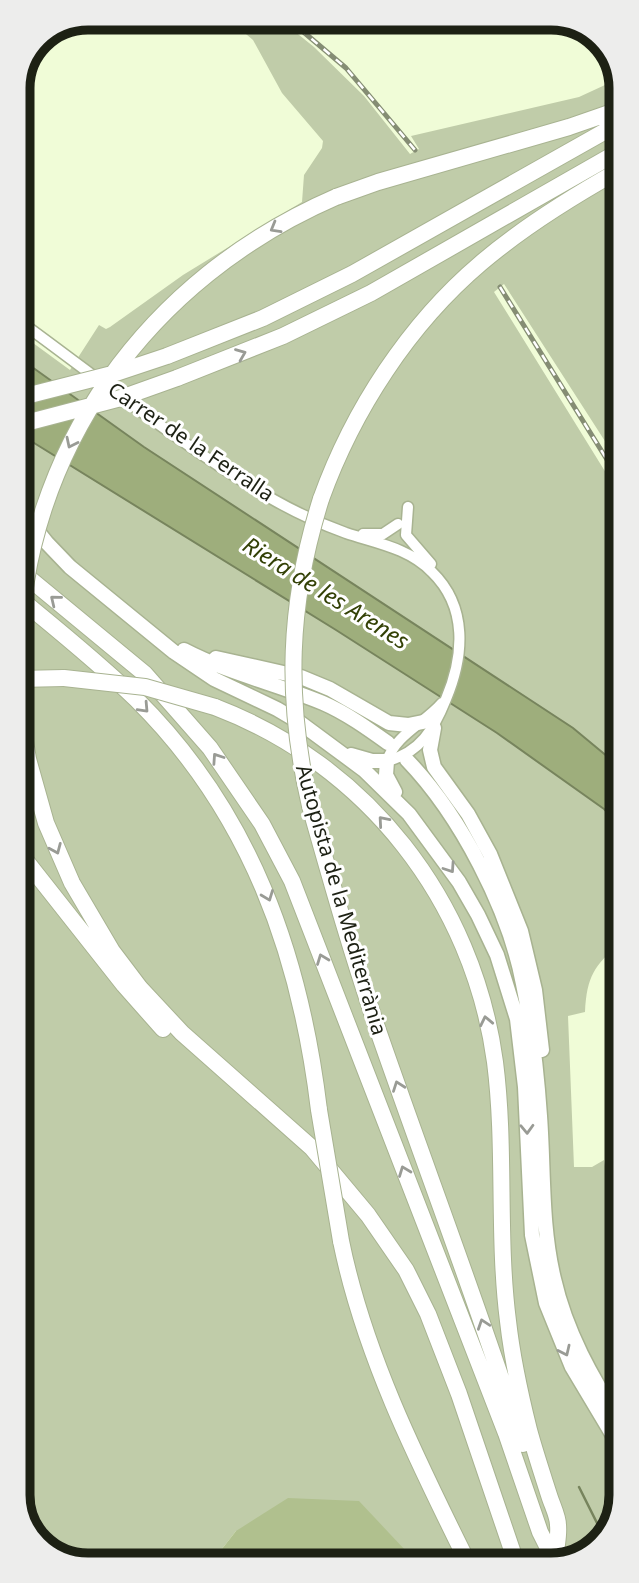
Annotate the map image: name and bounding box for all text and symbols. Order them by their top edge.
one-way arrow [270,219,283,232]
one-way arrow [234,348,246,362]
street label: Carrer de la Ferralla [103,375,280,507]
one-way arrow [66,436,80,448]
water label: Riera de les Arenes [237,528,416,656]
one-way arrow [51,595,63,608]
one-way arrow [135,700,148,713]
one-way arrow [213,753,226,766]
street label: Autopista de la Mediterrània [290,761,394,1038]
one-way arrow [379,816,391,829]
one-way arrow [48,842,62,854]
one-way arrow [442,860,454,873]
one-way arrow [260,890,274,902]
one-way arrow [316,953,330,965]
one-way arrow [480,1015,495,1027]
one-way arrow [392,1081,406,1093]
one-way arrow [520,1124,535,1135]
one-way arrow [398,1166,412,1178]
one-way arrow [477,1318,491,1330]
one-way arrow [557,1344,571,1356]

